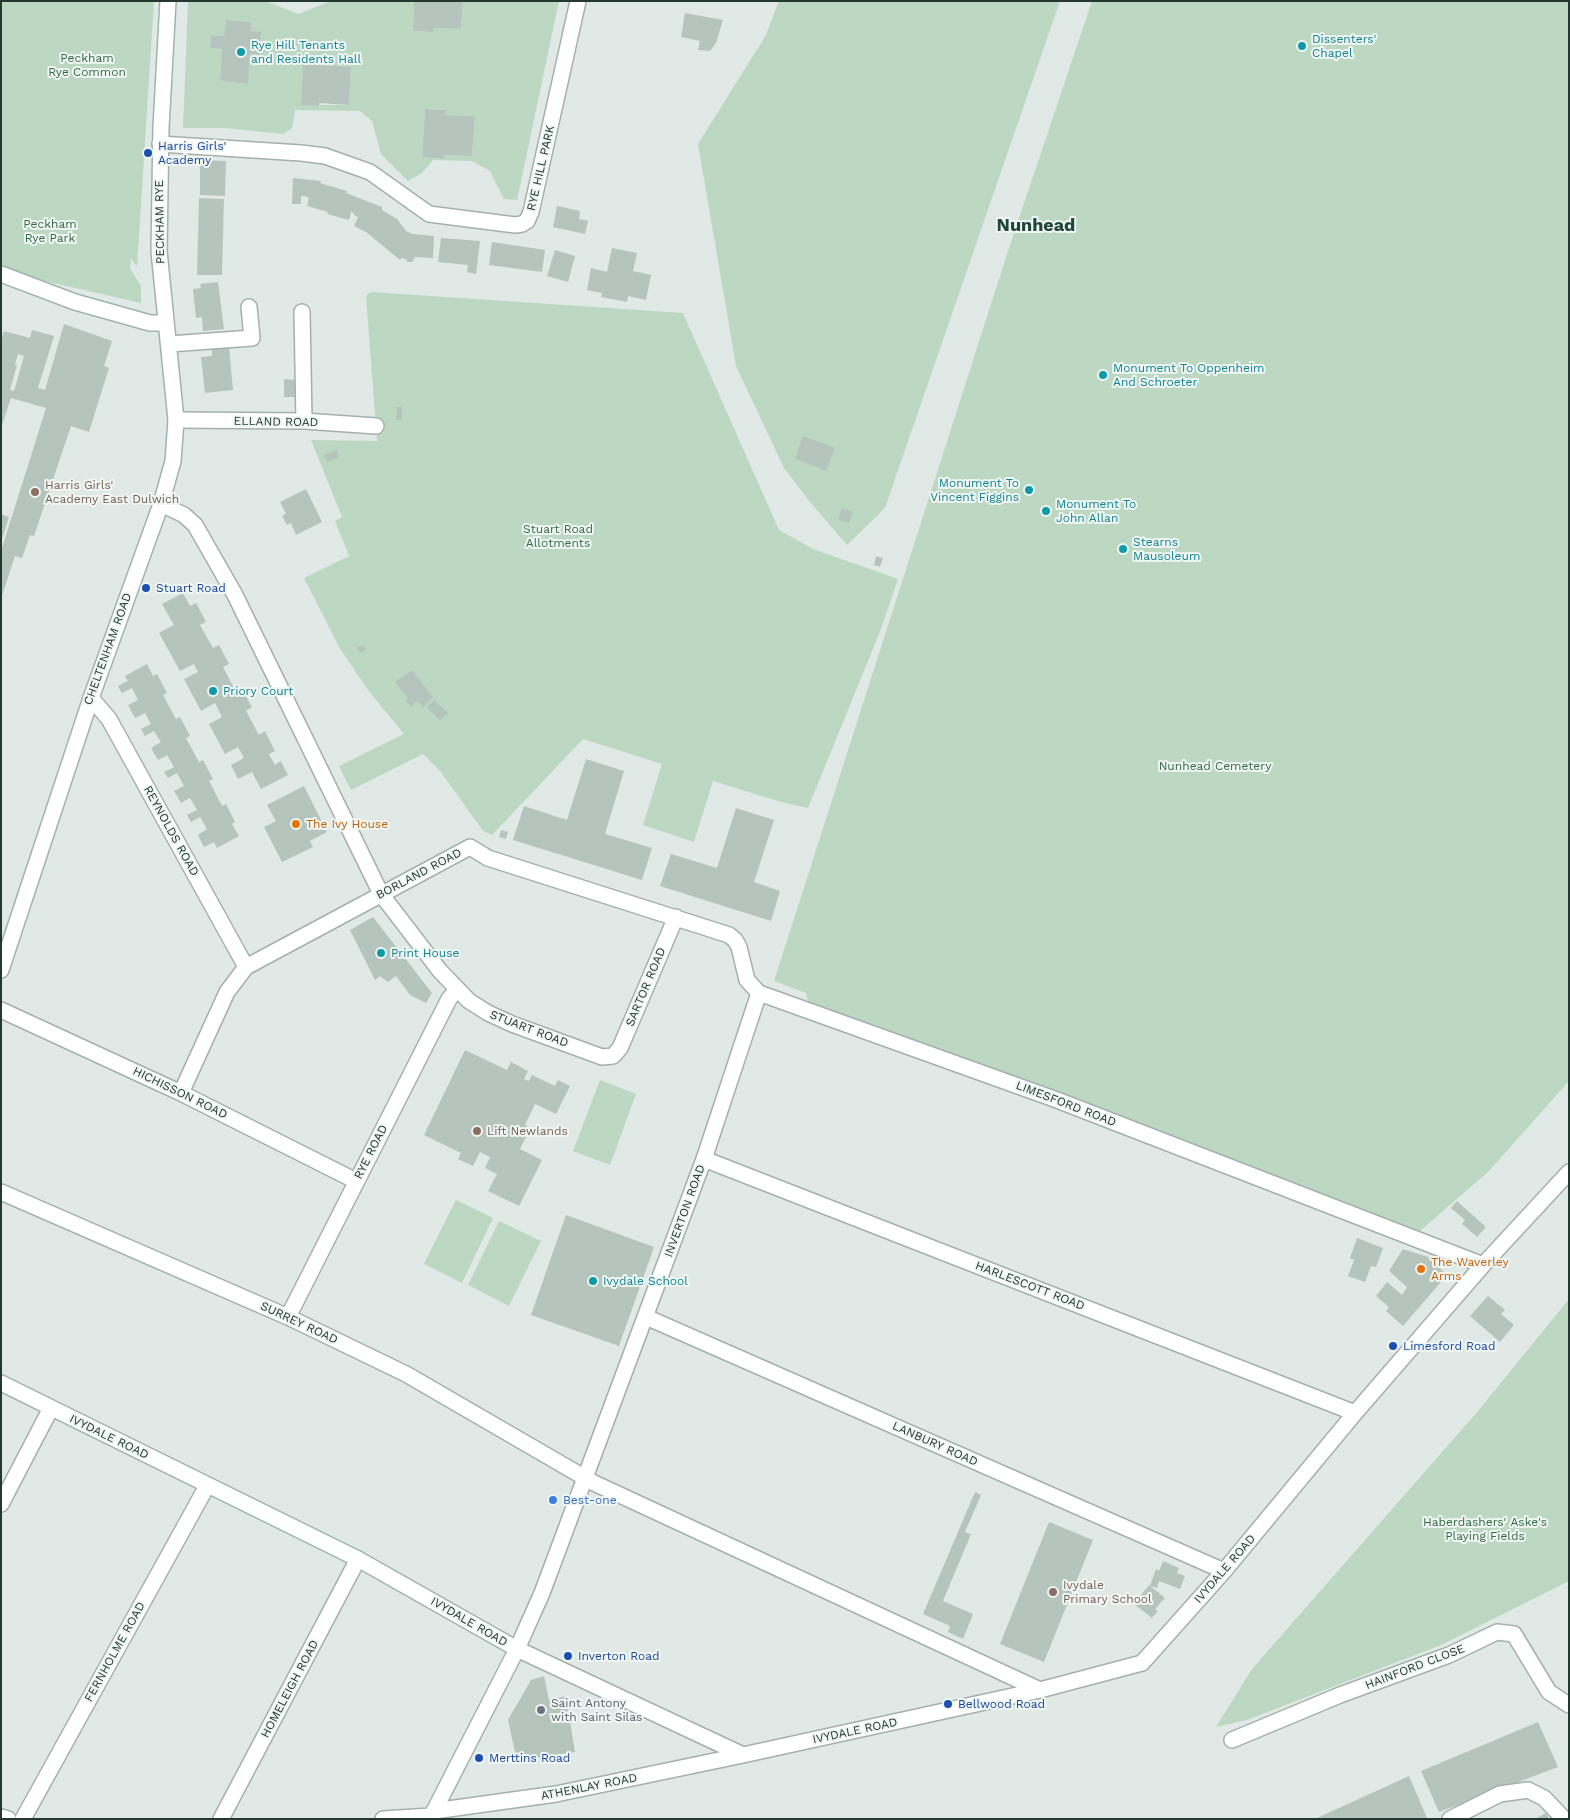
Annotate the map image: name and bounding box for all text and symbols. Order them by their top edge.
place label: Dissenters' Chapel [1312,32,1376,60]
place label: Rye Hill Tenants and Residents Hall [251,38,361,66]
marker: Dissenters' Chapel [1296,40,1308,52]
marker: Rye Hill Tenants and Residents Hall [235,46,247,58]
park label: Peckham Rye Common [48,51,126,79]
street label: RYE HILL PARK [524,124,558,212]
place label: Harris Girls' Academy [158,139,226,167]
marker: Harris Girls' Academy [142,147,154,159]
street label: PECKHAM RYE [152,180,168,264]
district label: Nunhead [997,215,1075,237]
park label: Peckham Rye Park [23,217,77,245]
place label: Monument To Oppenheim And Schroeter [1113,361,1265,389]
marker: Monument To Oppenheim And Schroeter [1097,369,1109,381]
street label: ELLAND ROAD [234,414,318,430]
place label: Monument To Vincent Figgins [930,476,1019,504]
place label: Harris Girls' Academy East Dulwich [45,478,179,506]
marker: Monument To Vincent Figgins [1023,484,1035,496]
marker: Harris Girls' Academy East Dulwich [29,486,41,498]
place label: Monument To John Allan [1056,497,1136,525]
marker: Monument To John Allan [1040,505,1052,517]
park label: Stuart Road Allotments [523,522,593,550]
place label: Stearns Mausoleum [1133,535,1200,563]
marker: Stearns Mausoleum [1117,543,1129,555]
place label: Stuart Road [156,581,226,595]
marker: Stuart Road [140,582,152,594]
street label: CHELTENHAM ROAD [81,591,135,707]
place label: Priory Court [223,684,293,698]
marker: Priory Court [207,685,219,697]
park label: Nunhead Cemetery [1159,759,1271,773]
street label: REYNOLDS ROAD [140,783,202,879]
place label: The Ivy House [306,817,388,831]
marker: The Ivy House [290,818,302,830]
street label: BORLAND ROAD [374,845,464,903]
street label: SARTOR ROAD [623,945,669,1029]
place label: Print House [391,946,459,960]
marker: Print House [375,947,387,959]
street label: STUART ROAD [488,1007,570,1051]
street label: HICHISSON ROAD [130,1064,230,1122]
street label: LIMESFORD ROAD [1014,1078,1118,1130]
street label: RYE ROAD [351,1122,391,1182]
place label: Lift Newlands [487,1124,568,1138]
marker: Lift Newlands [471,1125,483,1137]
street label: INVERTON ROAD [662,1163,708,1259]
place label: The Waverley Arms [1431,1255,1509,1283]
street label: HARLESCOTT ROAD [973,1259,1087,1313]
marker: The Waverley Arms [1415,1263,1427,1275]
place label: Ivydale School [603,1274,688,1288]
marker: Ivydale School [587,1275,599,1287]
street label: SURREY ROAD [258,1299,340,1347]
place label: Limesford Road [1403,1339,1495,1353]
marker: Limesford Road [1387,1340,1399,1352]
street label: IVYDALE ROAD [67,1412,151,1462]
street label: LANBURY ROAD [890,1419,980,1469]
place label: Best-one [563,1493,617,1507]
marker: Best-one [547,1494,559,1506]
park label: Haberdashers' Aske's Playing Fields [1423,1515,1547,1543]
street label: IVYDALE ROAD [1191,1532,1259,1606]
place label: Ivydale Primary School [1063,1578,1152,1606]
marker: Ivydale Primary School [1047,1586,1059,1598]
street label: IVYDALE ROAD [428,1594,510,1650]
street label: FERNHOLME ROAD [82,1600,148,1704]
street label: HOMELEIGH ROAD [258,1638,322,1740]
street label: HAINFORD CLOSE [1363,1641,1467,1693]
place label: Inverton Road [578,1649,660,1663]
marker: Inverton Road [562,1650,574,1662]
place label: Saint Antony with Saint Silas [551,1696,642,1724]
place label: Bellwood Road [958,1697,1045,1711]
marker: Bellwood Road [942,1698,954,1710]
marker: Saint Antony with Saint Silas [535,1704,547,1716]
street label: IVYDALE ROAD [811,1715,899,1747]
place label: Merttins Road [489,1751,570,1765]
marker: Merttins Road [473,1752,485,1764]
street label: ATHENLAY ROAD [540,1771,638,1803]

